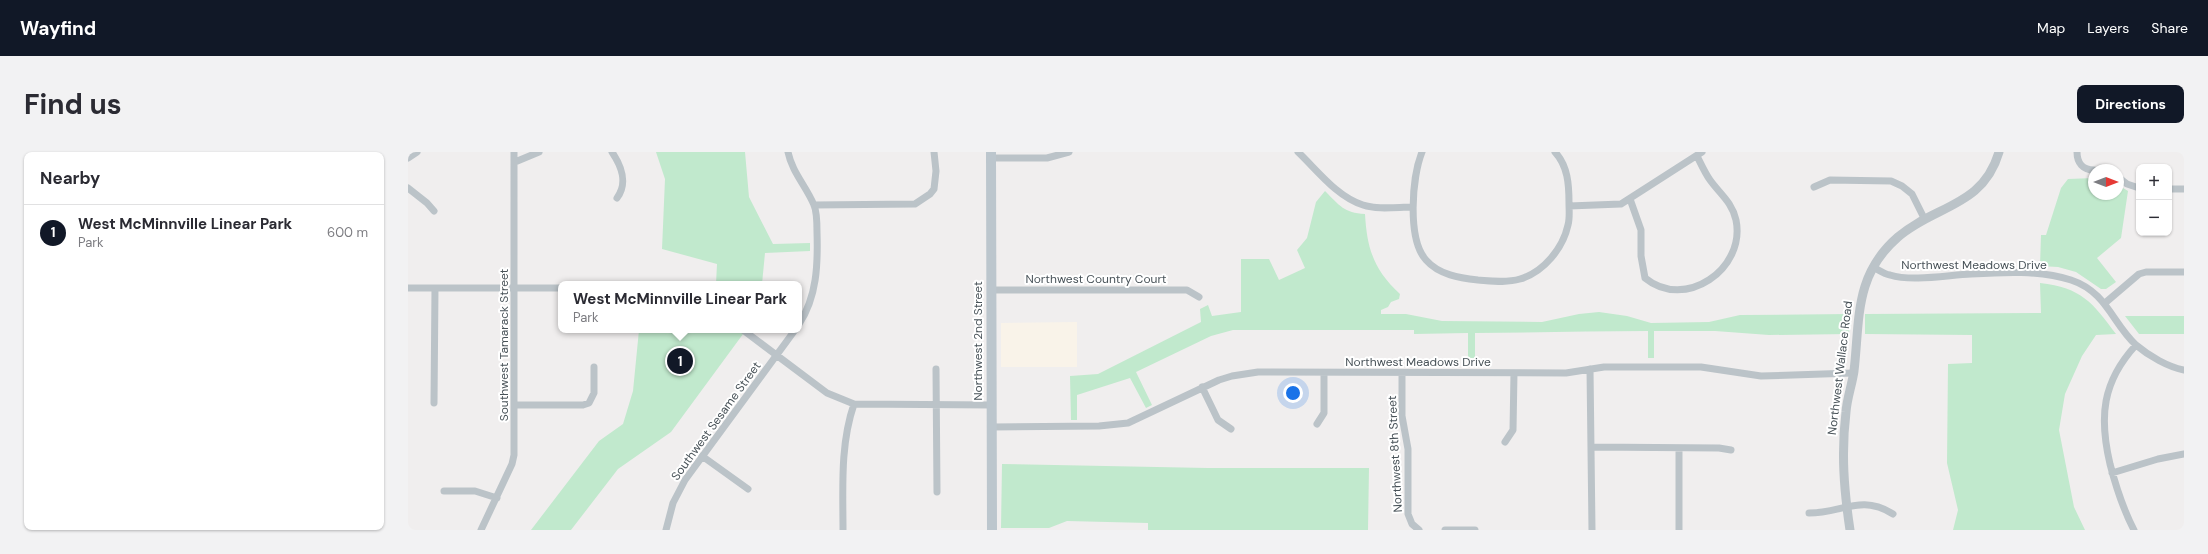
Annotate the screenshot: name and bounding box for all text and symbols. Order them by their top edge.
text: Wayfind [20,16,96,41]
text: Map [2037,19,2065,37]
text: Layers [2087,19,2129,37]
text: Share [2151,19,2188,37]
button: Directions [2077,85,2184,123]
text: Find us [24,86,122,123]
north arrow [2088,164,2124,200]
map controls [2136,164,2172,236]
button: + [2136,164,2172,200]
text: Nearby [40,167,100,189]
button: − [2136,200,2172,236]
text: West McMinnville Linear Park [78,214,292,234]
text: 1 [51,224,55,241]
text: 600 m [327,224,368,241]
text: Park [78,234,104,251]
street label: Northwest Meadows Drive [1901,257,2047,273]
street label: Southwest Tamarack Street [496,268,512,421]
street label: Northwest Country Court [1025,271,1167,287]
popup [558,281,802,333]
street label: Northwest 2nd Street [970,281,986,401]
text: West McMinnville Linear Park [573,289,787,309]
street label: Northwest Wallace Road [1824,300,1856,436]
text: Park [573,309,599,326]
pin: 1 [667,346,693,376]
street label: Northwest Meadows Drive [1345,354,1491,370]
street label: Southwest Sesame Street [668,358,765,484]
your location [1283,383,1303,403]
street label: Northwest 8th Street [1384,395,1406,513]

